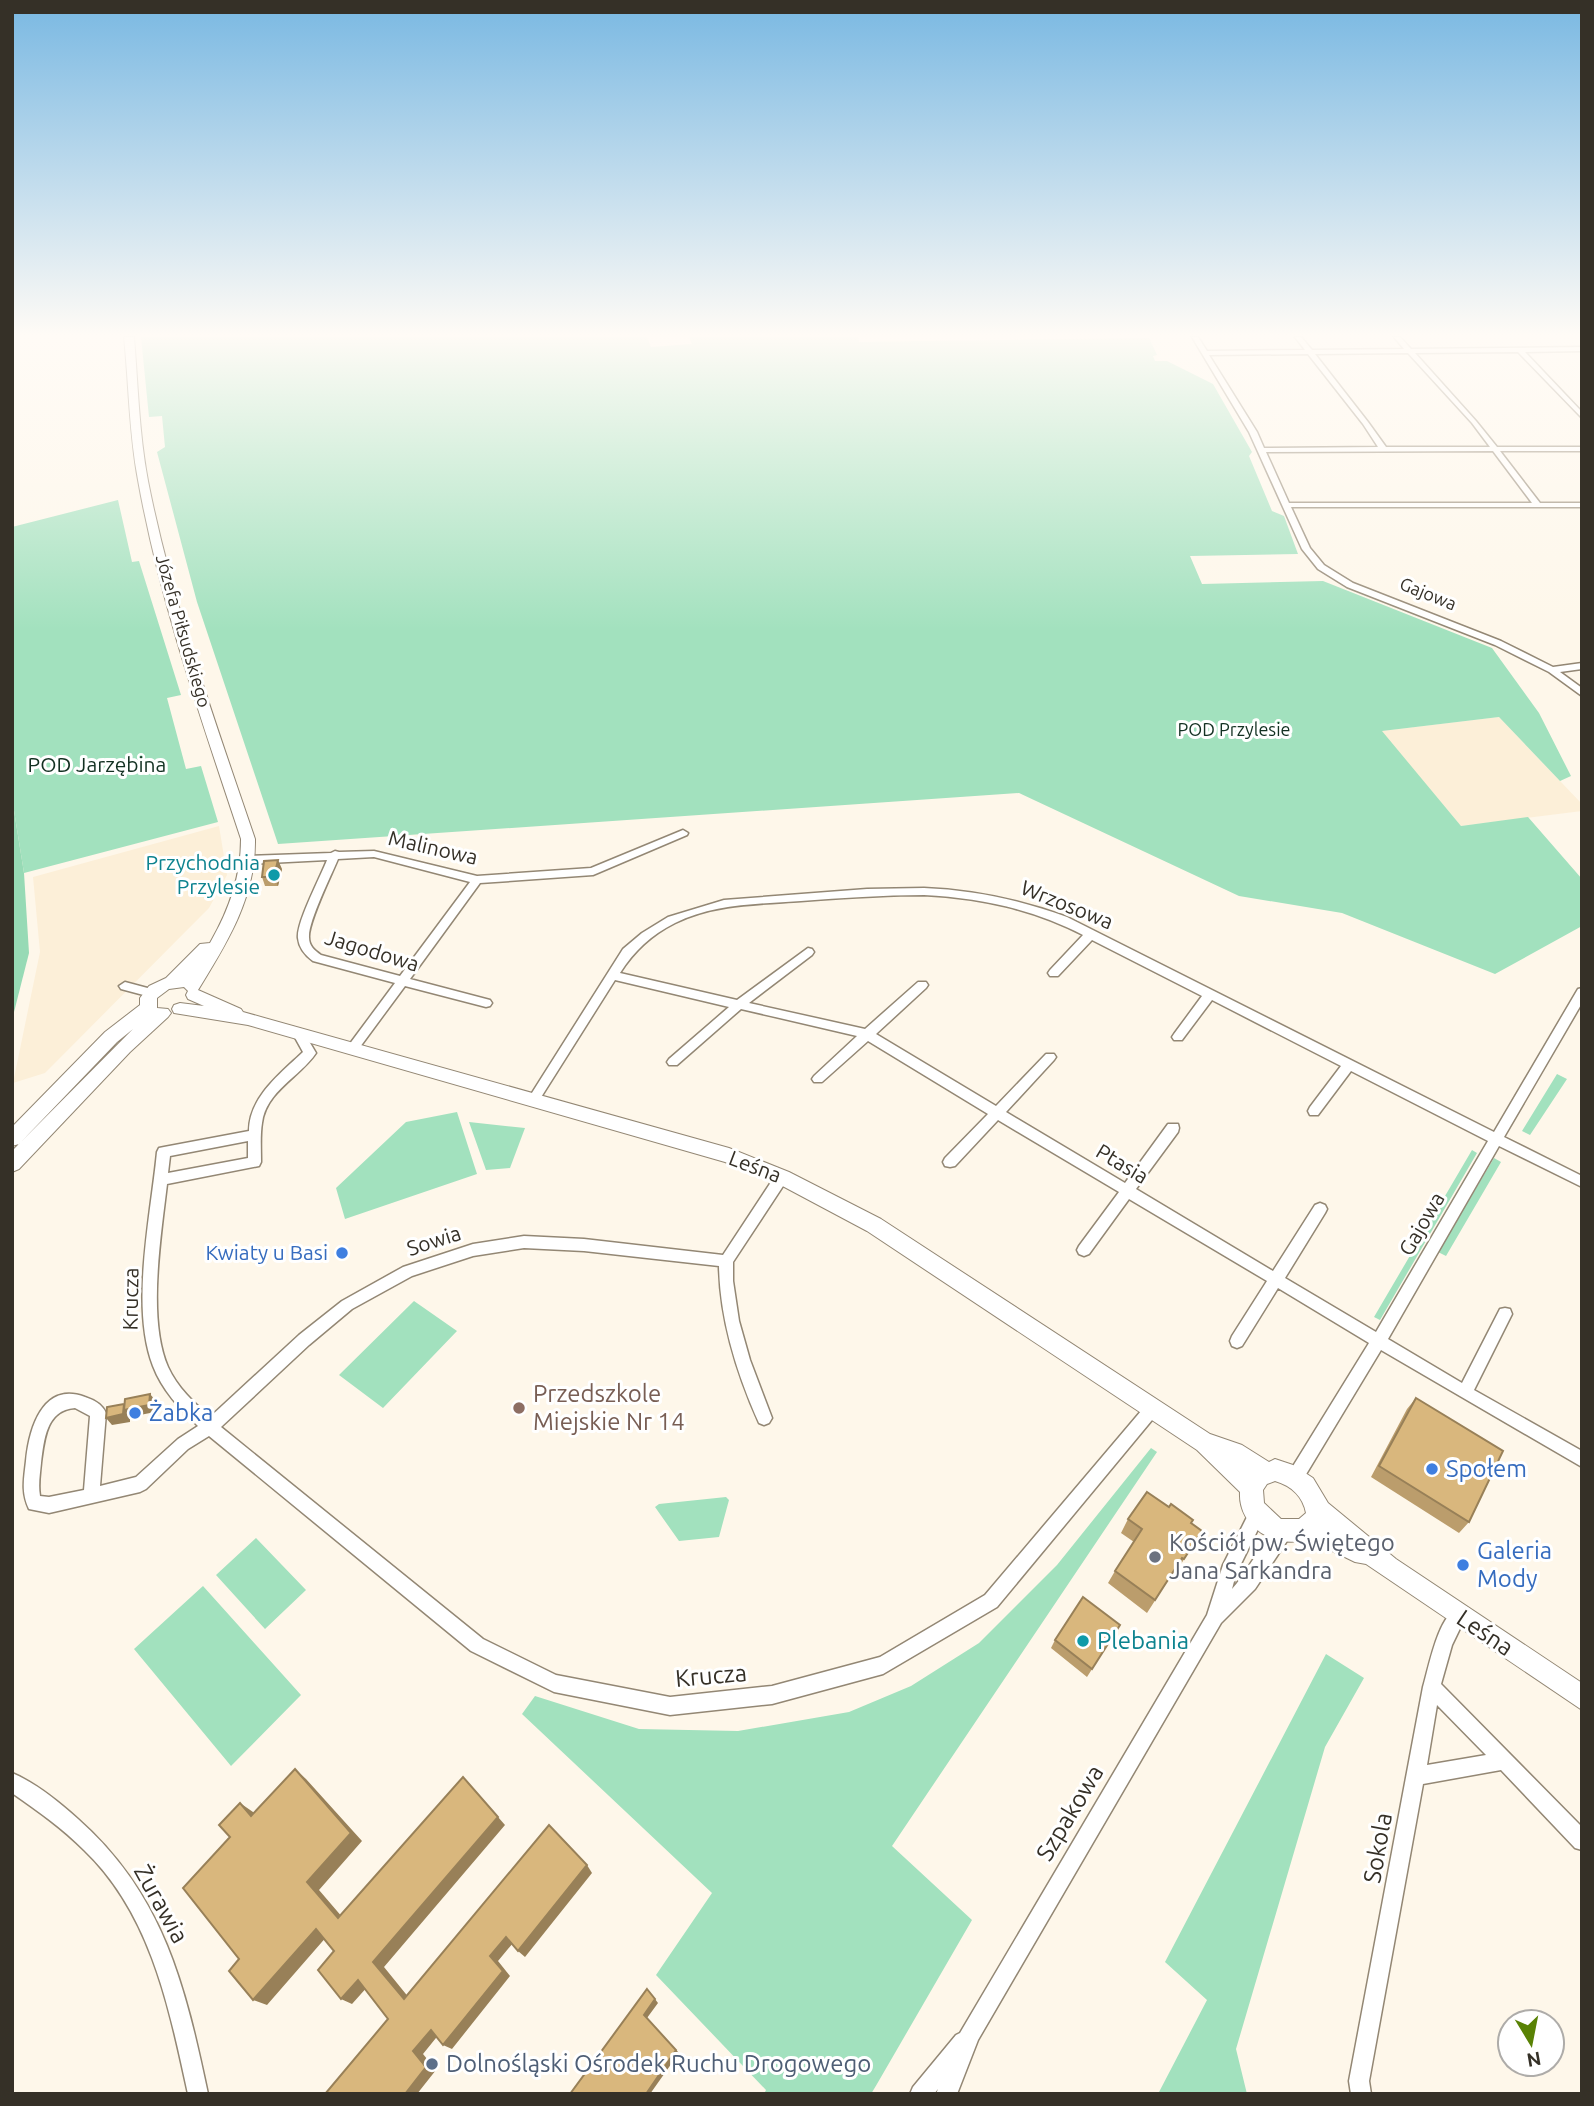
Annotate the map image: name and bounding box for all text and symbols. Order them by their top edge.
street label: Józefa Piłsudskiego [153,552,215,709]
street label: Gajowa [1397,573,1460,613]
park label: POD Przylesie [1178,719,1290,739]
park label: POD Jarzębina [28,752,166,776]
street label: Malinowa [386,825,480,869]
place label: Przychodnia Przylesie [145,850,260,898]
marker: Przychodnia Przylesie [266,867,282,883]
street label: Wrzosowa [1018,875,1117,933]
street label: Jagodowa [322,924,422,976]
street label: Ptasia [1092,1138,1153,1188]
street label: Leśna [726,1145,785,1187]
street label: Gajowa [1393,1188,1449,1259]
street label: Sowia [404,1220,464,1260]
place label: Kwiaty u Basi [205,1240,328,1264]
marker: Kwiaty u Basi [334,1245,350,1261]
street label: Krucza [117,1267,143,1331]
place label: Przedszkole Miejskie Nr 14 [533,1380,685,1435]
place label: Żabka [149,1399,213,1426]
marker: Przedszkole Miejskie Nr 14 [511,1400,527,1416]
marker: Żabka [127,1405,143,1421]
place label: Społem [1446,1455,1527,1482]
marker: Społem [1424,1461,1440,1477]
place label: Kościół pw. Świętego Jana Sarkandra [1169,1528,1395,1584]
place label: Galeria Mody [1477,1537,1552,1592]
marker: Kościół pw. Świętego Jana Sarkandra [1147,1549,1163,1565]
marker: Galeria Mody [1455,1557,1471,1573]
street label: Leśna [1452,1604,1518,1661]
place label: Plebania [1097,1627,1189,1654]
marker: Plebania [1075,1633,1091,1649]
street label: Krucza [674,1659,748,1692]
street label: Szpakowa [1031,1760,1109,1865]
street label: Sokola [1358,1811,1397,1885]
street label: Żurawia [129,1860,194,1948]
north arrow [1496,2008,1566,2078]
text: N [1525,2048,1543,2072]
place label: Dolnośląski Ośrodek Ruchu Drogowego [446,2050,871,2077]
marker: Dolnośląski Ośrodek Ruchu Drogowego [424,2056,440,2072]

